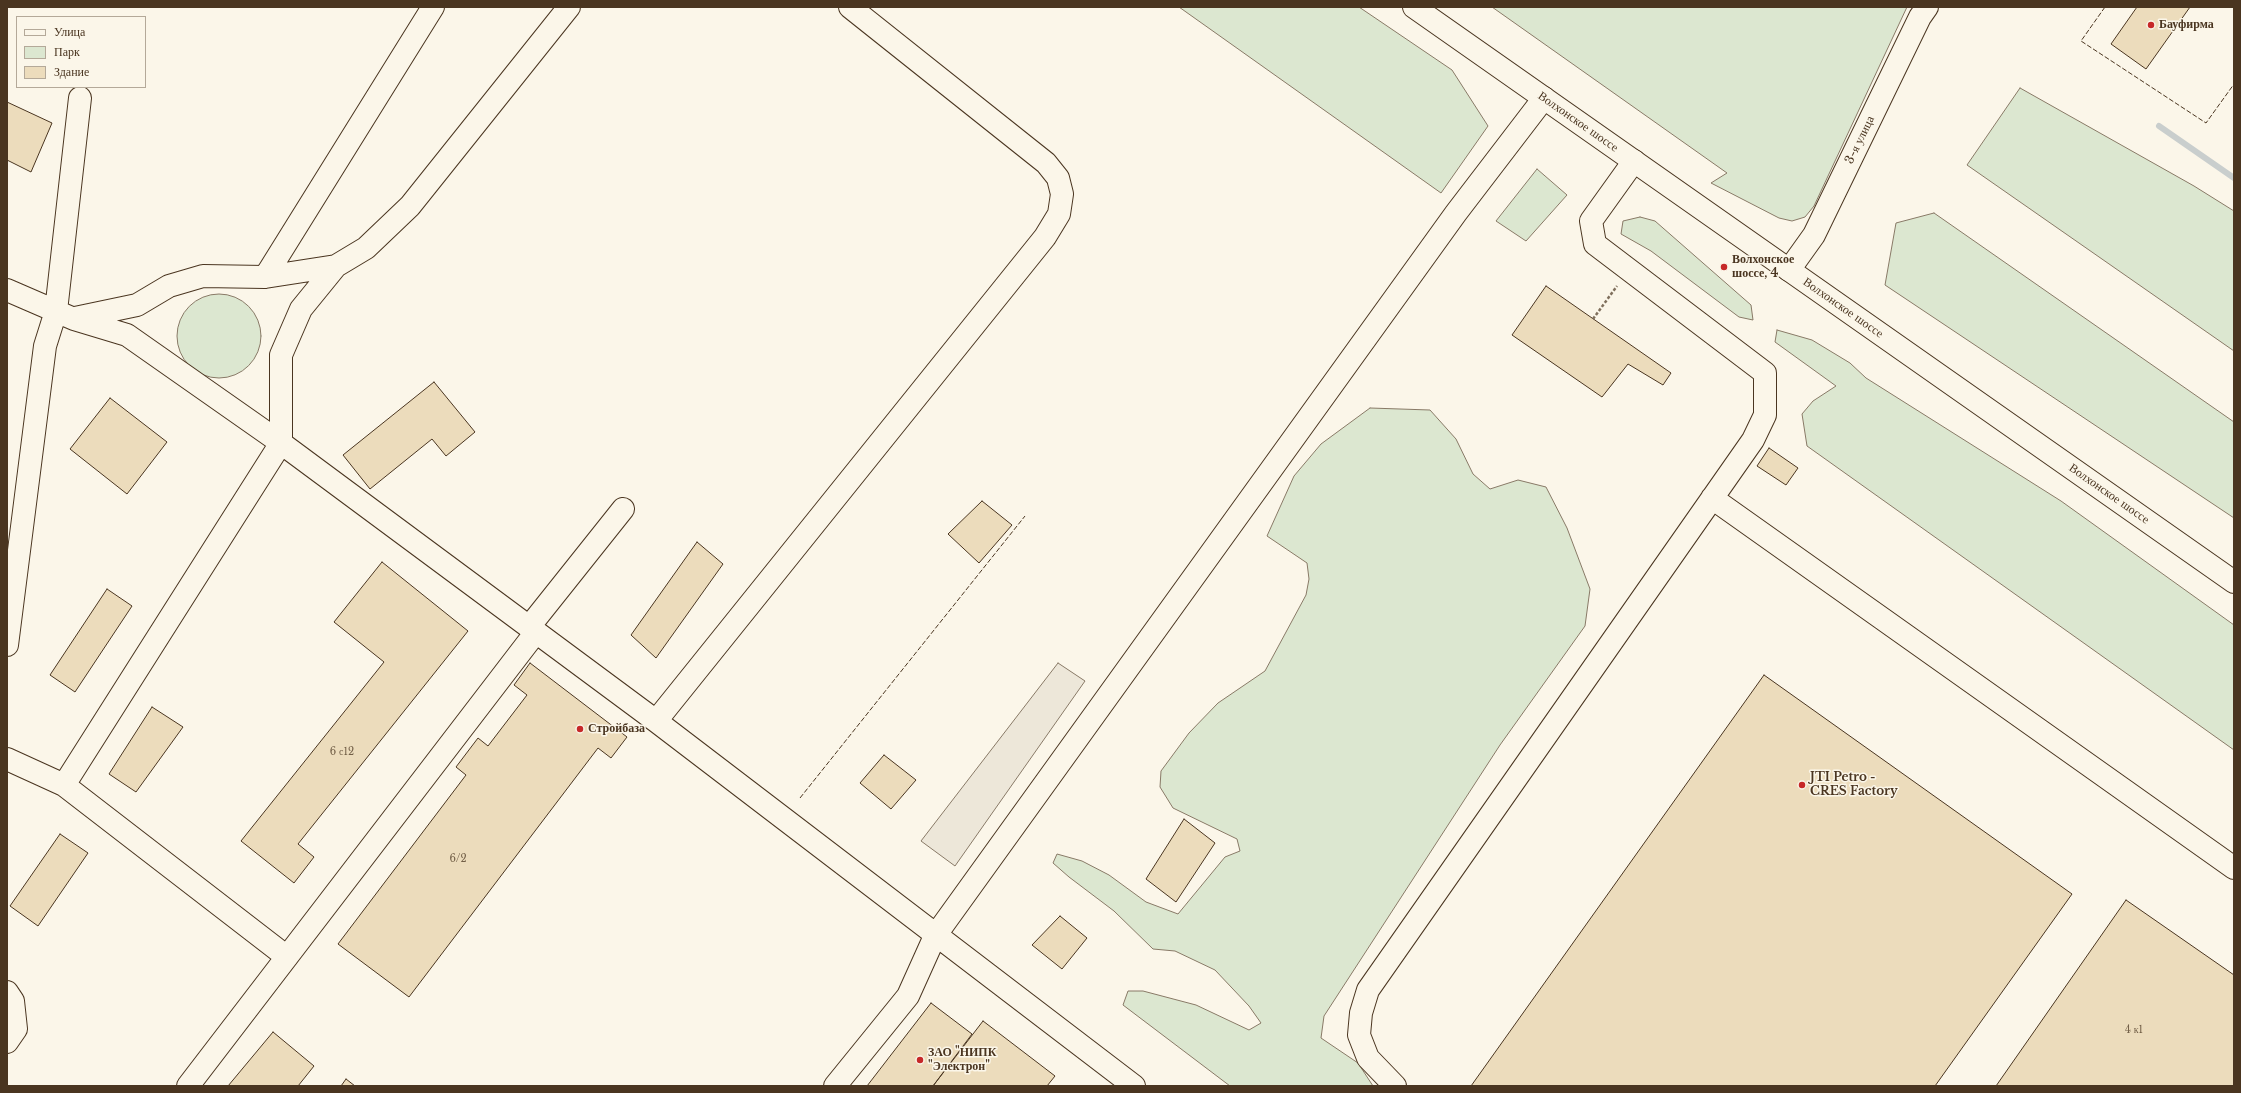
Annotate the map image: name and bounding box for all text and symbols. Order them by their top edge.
legend [16,16,146,88]
place label: Бауфирма [2159,18,2214,32]
marker: Бауфирма [2146,20,2156,30]
text: Улица [54,24,85,39]
text: Парк [54,44,80,59]
text: Здание [54,64,89,79]
street label: Волхонское шоссе [1535,89,1621,155]
street label: 3-я улица [1842,114,1878,166]
place label: Волхонское шоссе, 4 [1732,253,1794,281]
marker: Волхонское шоссе, 4 [1719,262,1729,272]
street label: Волхонское шоссе [1800,275,1886,341]
street label: Волхонское шоссе [2066,461,2152,527]
place label: Стройбаза [588,722,645,736]
marker: Стройбаза [575,724,585,734]
house number: 6 с12 [330,746,354,758]
place label: JTI Petro - CRES Factory [1810,771,1898,799]
marker: JTI Petro - CRES Factory [1797,780,1807,790]
house number: 6/2 [449,853,467,865]
house number: 4 к1 [2125,1024,2143,1036]
place label: ЗАО "НИПК "Электрон" [928,1046,996,1074]
marker: ЗАО "НИПК "Электрон" [915,1055,925,1065]

